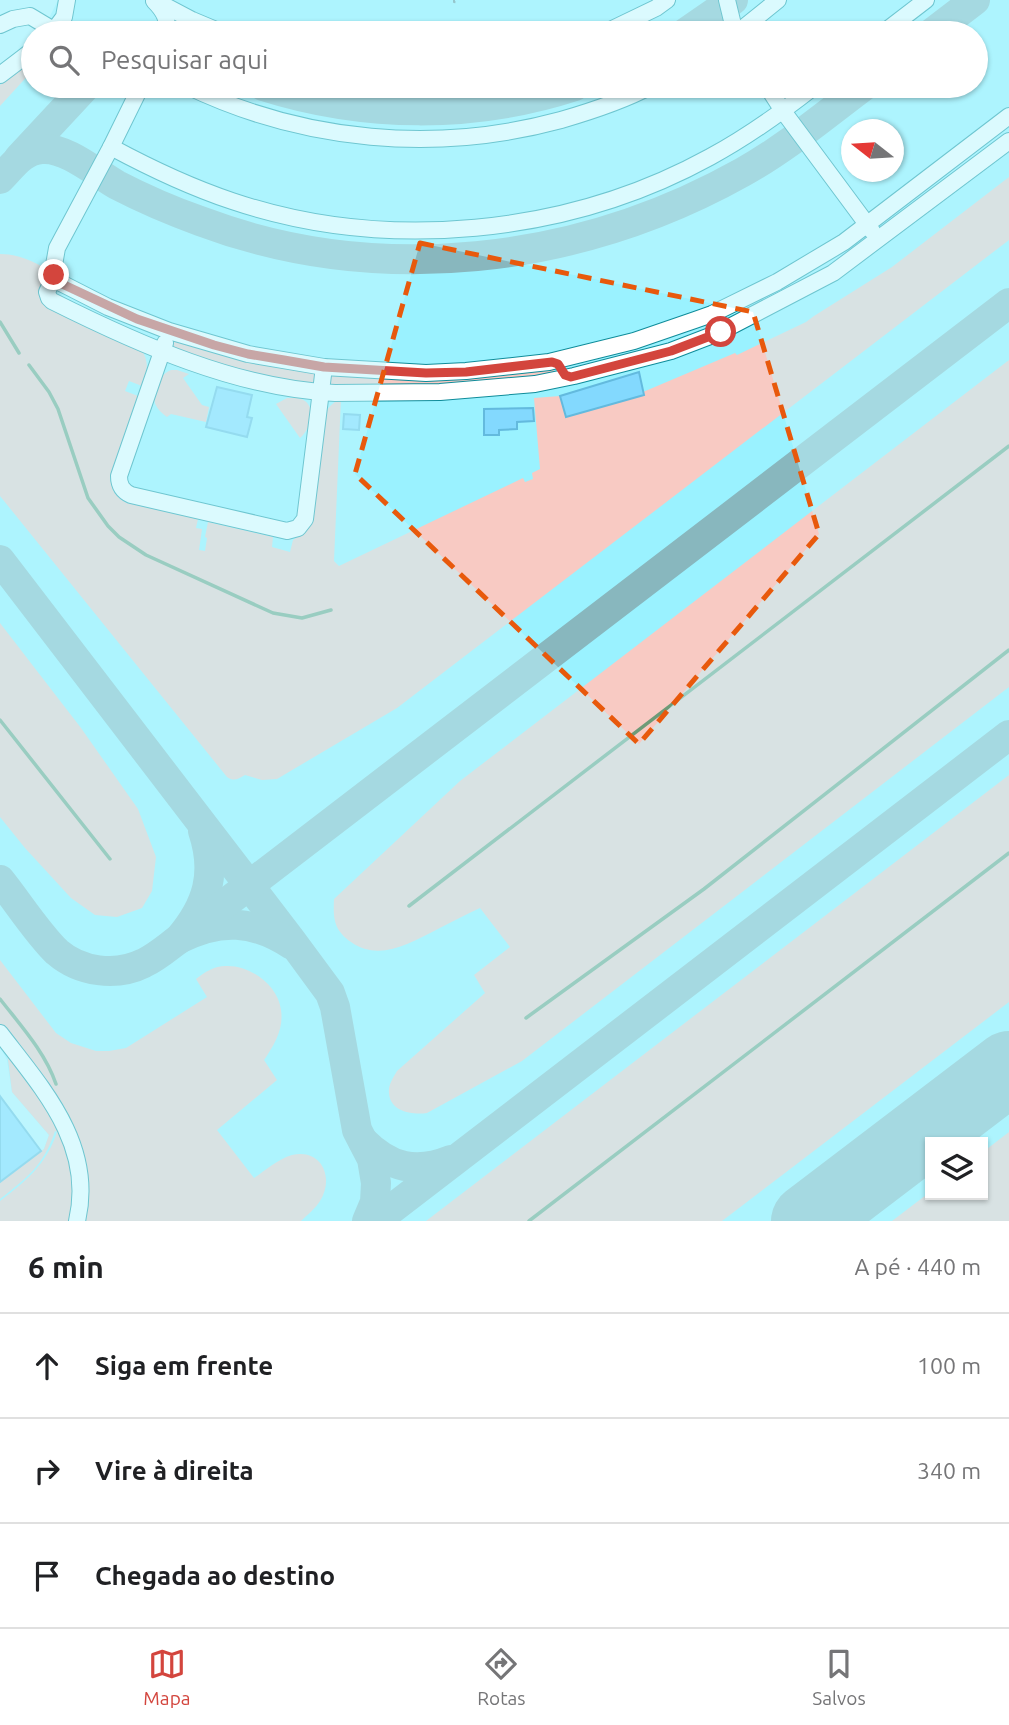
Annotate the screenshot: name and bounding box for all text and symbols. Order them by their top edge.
search box [21,21,988,98]
icon: search [45,41,83,79]
text: Pesquisar aqui [101,45,268,74]
north arrow [841,119,904,182]
route end [38,259,69,290]
route start [705,316,736,347]
map controls [925,1137,988,1200]
button: layers [925,1137,988,1200]
text: 6 min [28,1250,104,1284]
text: A pé · 440 m [854,1254,981,1279]
icon: ahead [28,1347,66,1385]
text: Siga em frente [95,1351,273,1380]
text: 100 m [917,1353,981,1378]
icon: right [28,1452,66,1490]
text: Vire à direita [95,1456,254,1485]
text: 340 m [917,1458,981,1483]
icon: arrive [28,1557,66,1595]
text: Chegada ao destino [95,1561,335,1590]
tab: Mapa [143,1645,191,1709]
tab: Rotas [477,1645,526,1709]
tab: Salvos [812,1645,866,1709]

